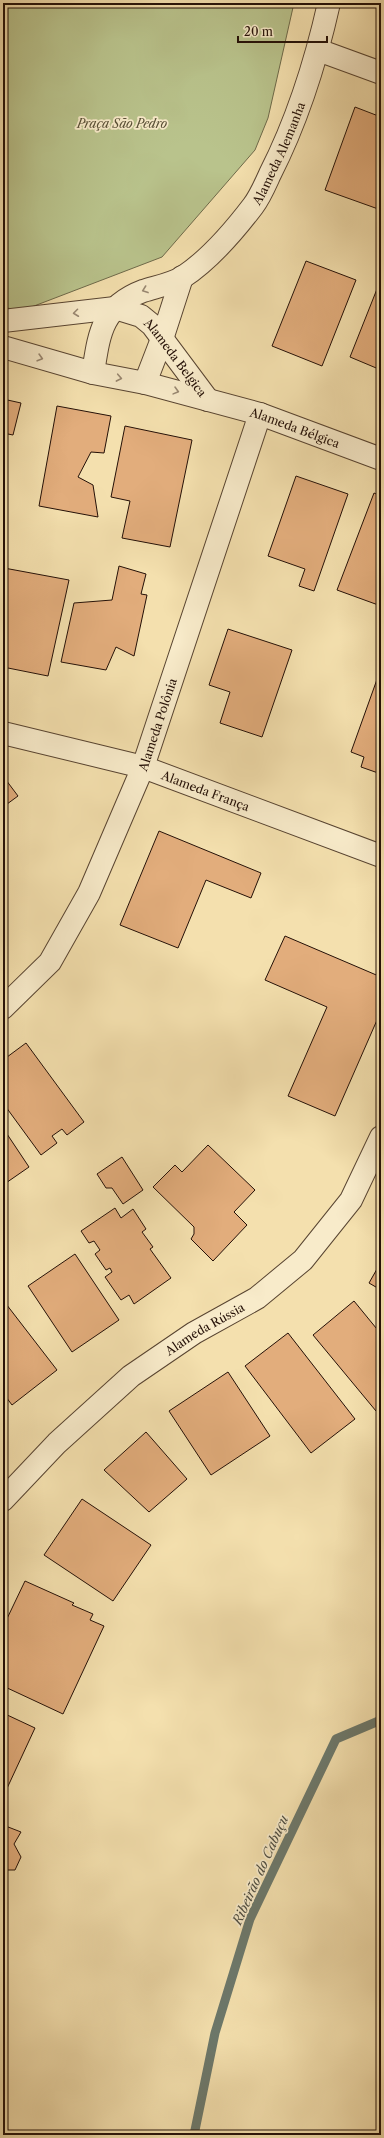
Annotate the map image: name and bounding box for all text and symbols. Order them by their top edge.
scale bar [238,18,327,44]
text: 20 m [244,24,273,39]
street label: Alameda Alemanha [248,99,308,208]
park label: Praça São Pedro [76,116,167,131]
one-way arrow [142,286,149,294]
one-way arrow [73,308,79,317]
street label: Alameda Belgica [141,314,211,400]
one-way arrow [37,353,44,362]
one-way arrow [116,373,122,382]
one-way arrow [173,387,179,395]
street label: Alameda Bélgica [247,404,343,451]
street label: Alameda Polônia [134,675,180,774]
street label: Alameda França [159,767,252,814]
street label: Alameda Rússia [161,1299,247,1359]
water label: Ribeirão do Cabuçu [228,1813,291,1928]

